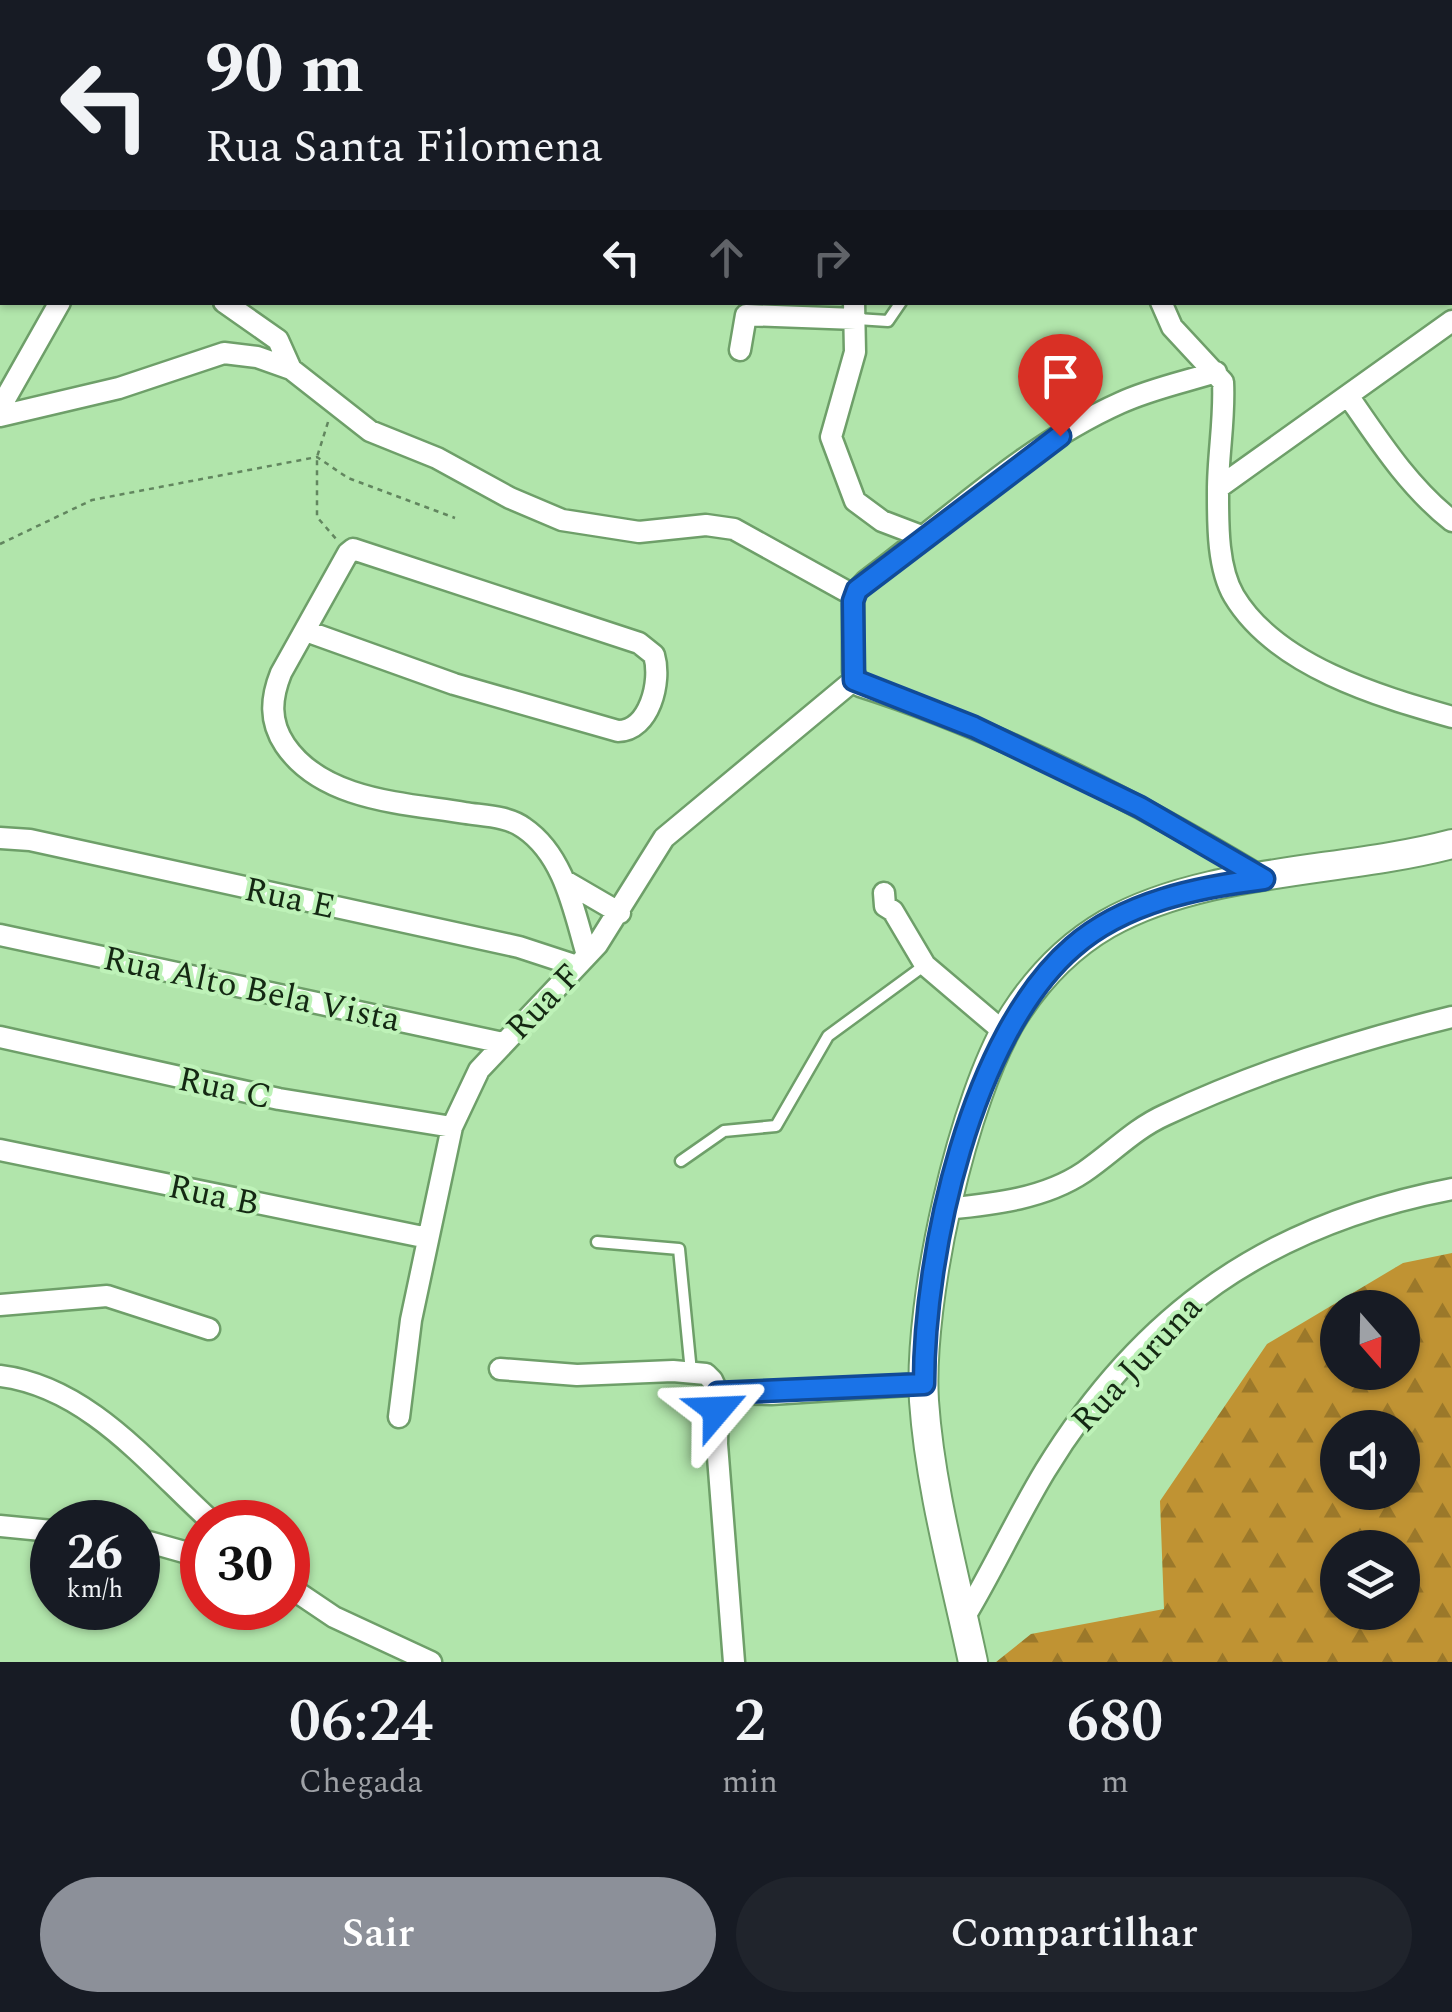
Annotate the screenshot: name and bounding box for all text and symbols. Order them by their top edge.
text: 90 m [205,17,364,123]
icon: left [40,40,170,170]
text: Rua Santa Filomena [205,113,603,182]
icon: left [594,230,649,285]
icon: ahead [699,230,754,285]
icon: right [804,230,859,285]
pin [1018,334,1103,437]
icon: arrive [1033,349,1088,404]
street label: Rua E [239,863,340,934]
street label: Rua Alto Bela Vista [98,932,405,1047]
street label: Rua F [494,951,594,1053]
street label: Rua C [173,1053,276,1124]
street label: Rua B [163,1160,264,1231]
street label: Rua Juruna [1059,1283,1215,1445]
north arrow [1320,1290,1420,1390]
map controls [1320,1290,1420,1630]
position arrow [665,1358,769,1462]
button: sound [1320,1410,1420,1510]
speed limit sign: 30 [180,1500,310,1630]
text: 26 [67,1515,123,1591]
button: layers [1320,1530,1420,1630]
text: km/h [67,1571,123,1609]
text: 06:24 [289,1676,433,1768]
text: 2 [734,1676,766,1768]
text: 680 [1067,1676,1163,1768]
text: Chegada [299,1758,423,1807]
text: min [722,1758,778,1807]
text: m [1101,1758,1129,1807]
button: Sair [40,1877,716,1992]
button: Compartilhar [736,1877,1412,1992]

